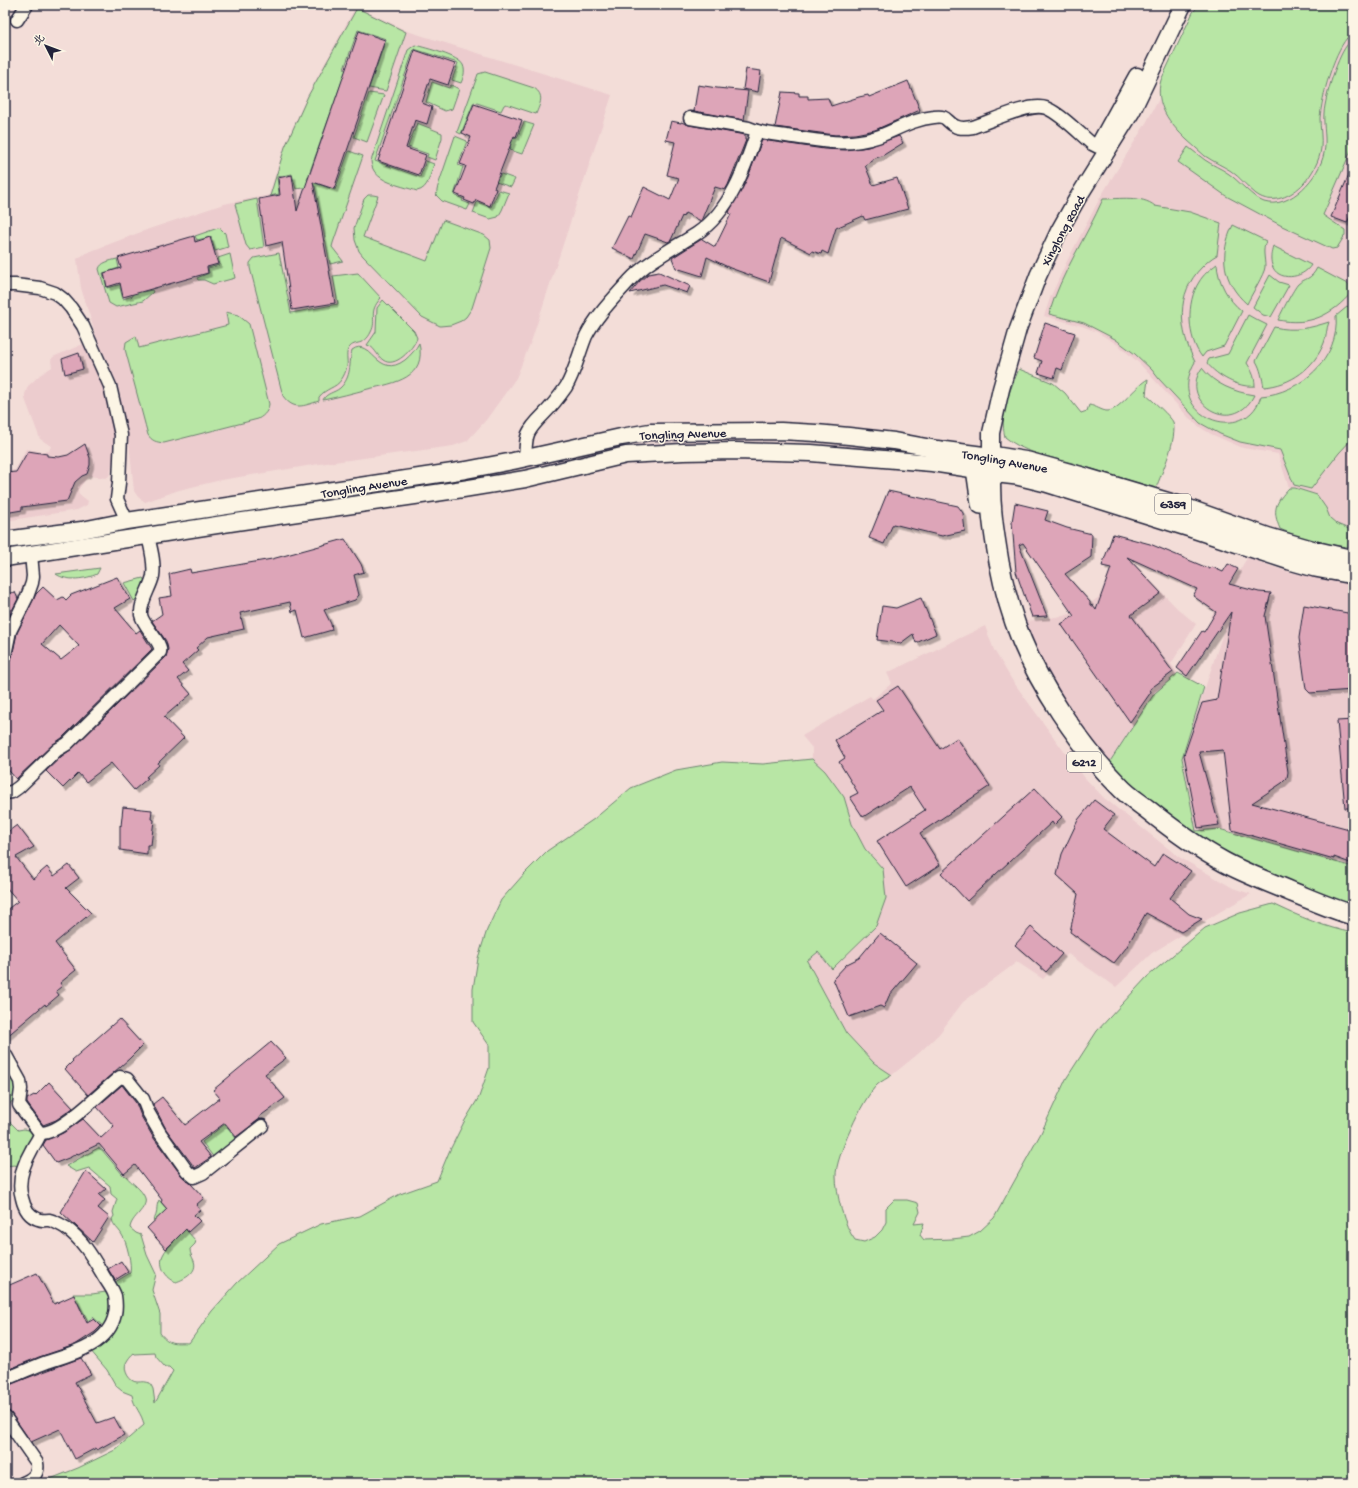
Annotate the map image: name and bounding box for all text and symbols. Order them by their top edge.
north arrow [26,26,66,66]
text: 北 [32,33,48,49]
street label: Xinglong Road [1039,192,1090,270]
street label: Tongling Avenue [638,426,727,445]
street label: Tongling Avenue [960,447,1049,477]
street label: Tongling Avenue [319,474,409,503]
road number: G359 [1155,494,1191,514]
road number: G212 [1067,752,1101,772]

